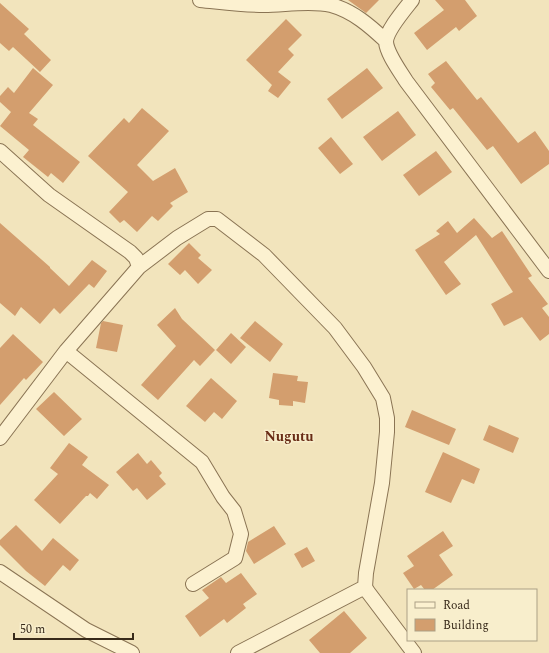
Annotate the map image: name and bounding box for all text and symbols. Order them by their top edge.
district label: Nugutu [264,426,314,447]
legend [407,589,537,641]
text: Road [443,596,470,615]
scale bar [14,615,133,641]
text: Building [443,616,489,635]
text: 50 m [20,620,45,639]

